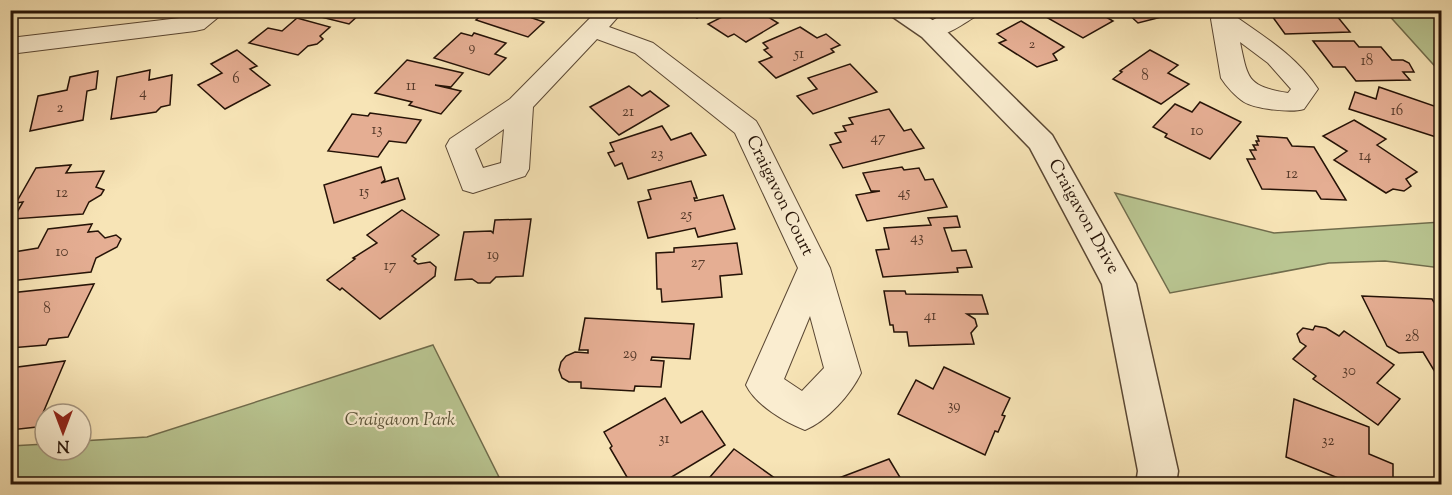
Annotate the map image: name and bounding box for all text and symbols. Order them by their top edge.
house number: 2 [1029,35,1036,55]
house number: 9 [469,38,476,58]
house number: 51 [793,44,804,65]
house number: 18 [1361,51,1373,72]
house number: 8 [1141,66,1149,87]
house number: 6 [232,69,240,90]
house number: 11 [406,76,416,97]
house number: 4 [139,83,147,104]
house number: 2 [56,98,64,119]
house number: 16 [1391,101,1403,122]
house number: 21 [622,102,634,123]
house number: 13 [371,120,383,141]
house number: 10 [1191,121,1204,142]
house number: 47 [870,128,886,149]
street label: Craigavon Court [738,131,820,261]
house number: 23 [650,144,664,165]
house number: 14 [1359,146,1372,167]
street label: Craigavon Drive [1041,155,1125,279]
house number: 12 [1286,164,1298,185]
house number: 15 [359,182,369,203]
house number: 12 [56,183,68,204]
house number: 45 [898,183,910,204]
house number: 25 [680,205,692,226]
house number: 43 [910,228,924,249]
house number: 10 [56,242,69,263]
house number: 19 [487,245,499,266]
house number: 27 [691,253,706,274]
house number: 17 [384,256,397,277]
house number: 8 [43,299,51,320]
house number: 41 [924,306,936,327]
house number: 28 [1405,327,1419,348]
house number: 29 [623,344,637,365]
house number: 30 [1342,361,1356,382]
house number: 39 [947,396,961,417]
north arrow [33,402,93,462]
park label: Craigavon Park [345,408,455,434]
house number: 31 [658,429,670,450]
house number: 32 [1321,431,1335,452]
text: N [56,433,69,456]

